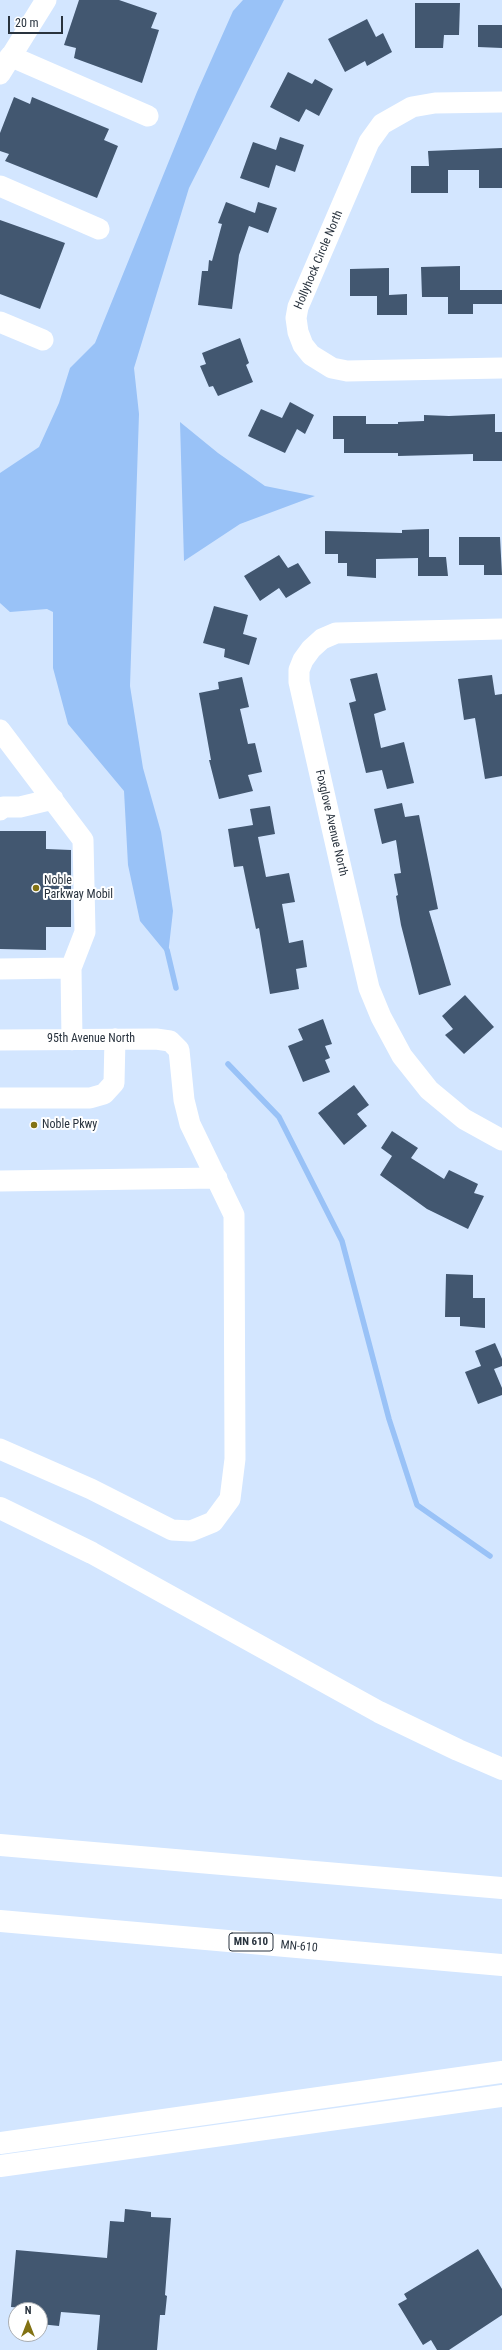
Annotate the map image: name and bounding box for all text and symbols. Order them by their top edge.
scale bar [10,8,65,34]
text: 20 m [15,16,39,30]
street label: Hollyhock Circle North [292,208,346,312]
street label: Foxglove Avenue North [312,768,350,878]
place label: Noble Parkway Mobil [44,874,113,902]
marker: Noble Parkway Mobil [31,883,41,893]
street label: 95th Avenue North [47,1032,135,1046]
place label: Noble Pkwy [42,1118,97,1132]
marker: Noble Pkwy [29,1120,39,1130]
road number: MN 610 [229,1933,273,1951]
street label: MN-610 [280,1938,318,1956]
north arrow [8,2302,48,2342]
text: N [25,2304,31,2317]

